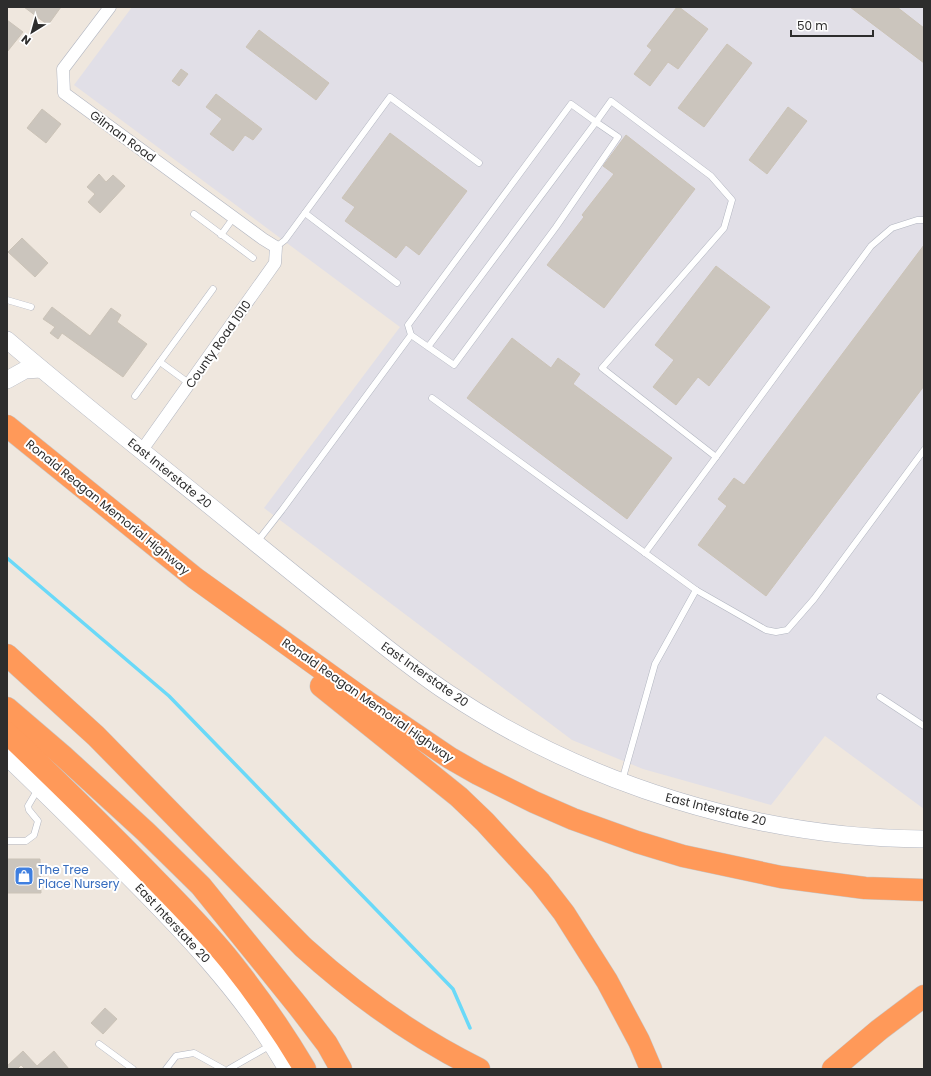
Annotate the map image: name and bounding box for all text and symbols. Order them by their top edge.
north arrow [12,12,52,52]
scale bar [791,12,873,38]
text: 50 m [797,17,828,34]
text: N [18,31,34,49]
street label: Gilman Road [87,106,159,166]
street label: County Road 1010 [181,297,255,391]
street label: East Interstate 20 [125,434,215,512]
street label: Ronald Reagan Memorial Highway [23,435,194,579]
street label: Ronald Reagan Memorial Highway [279,634,458,766]
street label: East Interstate 20 [378,637,472,711]
street label: East Interstate 20 [664,788,768,830]
place label: The Tree Place Nursery [38,861,120,892]
shop icon: The Tree Place Nursery [13,865,35,887]
street label: East Interstate 20 [132,879,214,967]

